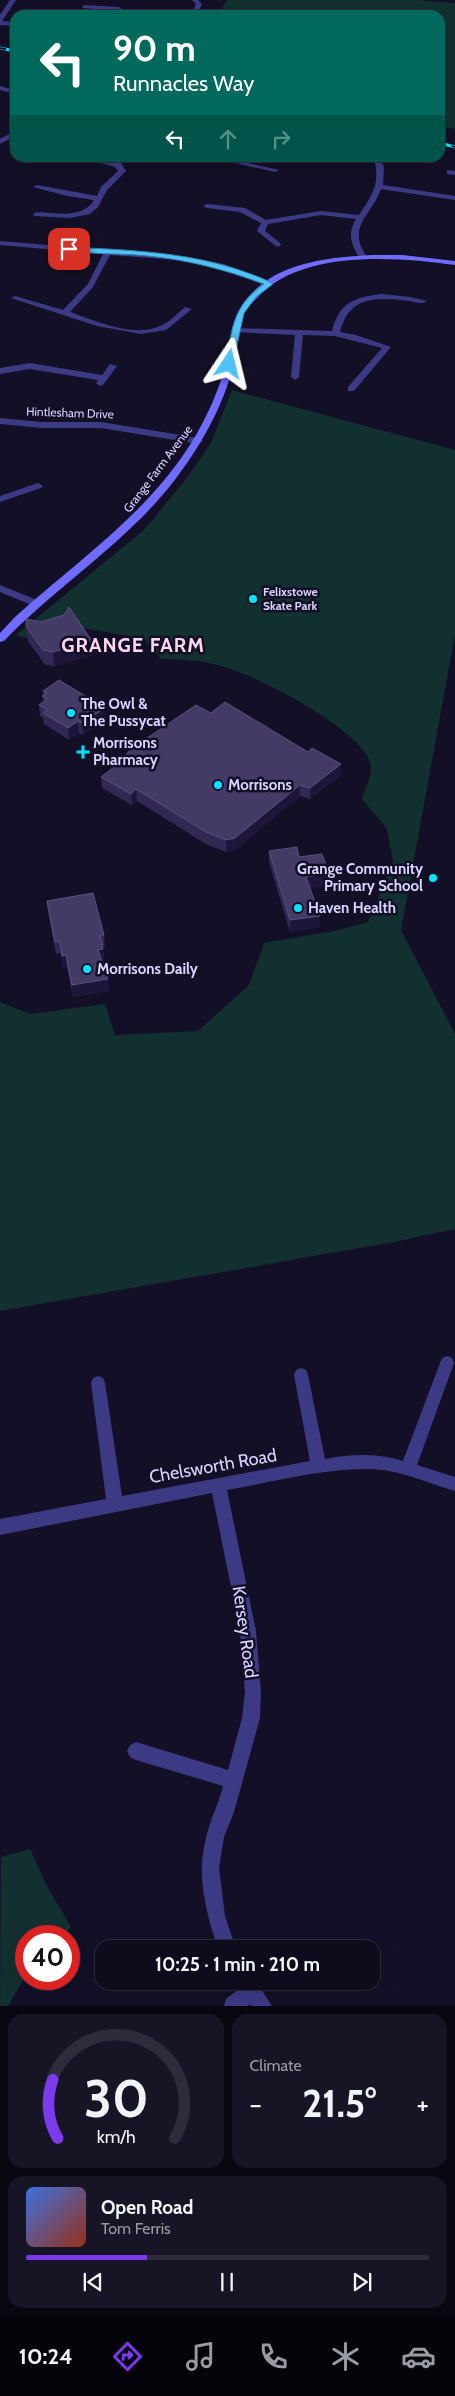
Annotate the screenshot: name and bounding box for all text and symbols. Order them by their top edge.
text: 90 m [113,27,196,70]
icon: left [30,30,95,95]
text: Runnacles Way [113,70,254,97]
icon: left [161,125,189,153]
icon: ahead [214,125,242,153]
icon: right [267,125,295,153]
pin [48,228,90,270]
icon: arrive [55,235,83,263]
position arrow [202,337,254,389]
street label: Hintlesham Drive [26,403,114,422]
street label: Grange Farm Avenue [120,422,195,515]
place label: Felixstowe Skate Park [263,584,318,613]
marker: Felixstowe Skate Park [247,593,259,605]
district label: GRANGE FARM [61,633,205,657]
place label: The Owl & The Pussycat [81,695,166,730]
marker: The Owl & The Pussycat [65,707,77,719]
place label: Morrisons Pharmacy [93,734,159,769]
marker: Morrisons Pharmacy [77,746,89,758]
place label: Morrisons [228,776,292,794]
marker: Morrisons [212,779,224,791]
place label: Grange Community Primary School [297,860,424,895]
marker: Grange Community Primary School [427,872,439,884]
place label: Haven Health [308,899,396,917]
marker: Haven Health [292,902,304,914]
place label: Morrisons Daily [97,960,199,978]
marker: Morrisons Daily [81,963,93,975]
street label: Chelsworth Road [147,1444,279,1488]
street label: Kersey Road [228,1584,262,1680]
speed limit sign: 40 [15,1925,80,1990]
text: 10:25 · 1 min · 210 m [155,1953,320,1976]
text: Climate [250,2056,302,2075]
text: 30 [83,2067,148,2130]
text: 21.5° [302,2080,376,2127]
text: − [250,2087,262,2121]
text: + [417,2087,429,2121]
text: km/h [96,2126,135,2147]
text: Open Road [101,2196,193,2219]
text: Tom Ferris [101,2219,171,2238]
icon: previous [79,2268,107,2296]
icon: pause [213,2268,241,2296]
icon: next [348,2268,376,2296]
icon: directions [110,2339,145,2374]
icon: music [183,2339,218,2374]
icon: phone [256,2339,291,2374]
icon: climate [328,2339,363,2374]
icon: car [401,2339,436,2374]
text: 10:24 [19,2343,73,2370]

